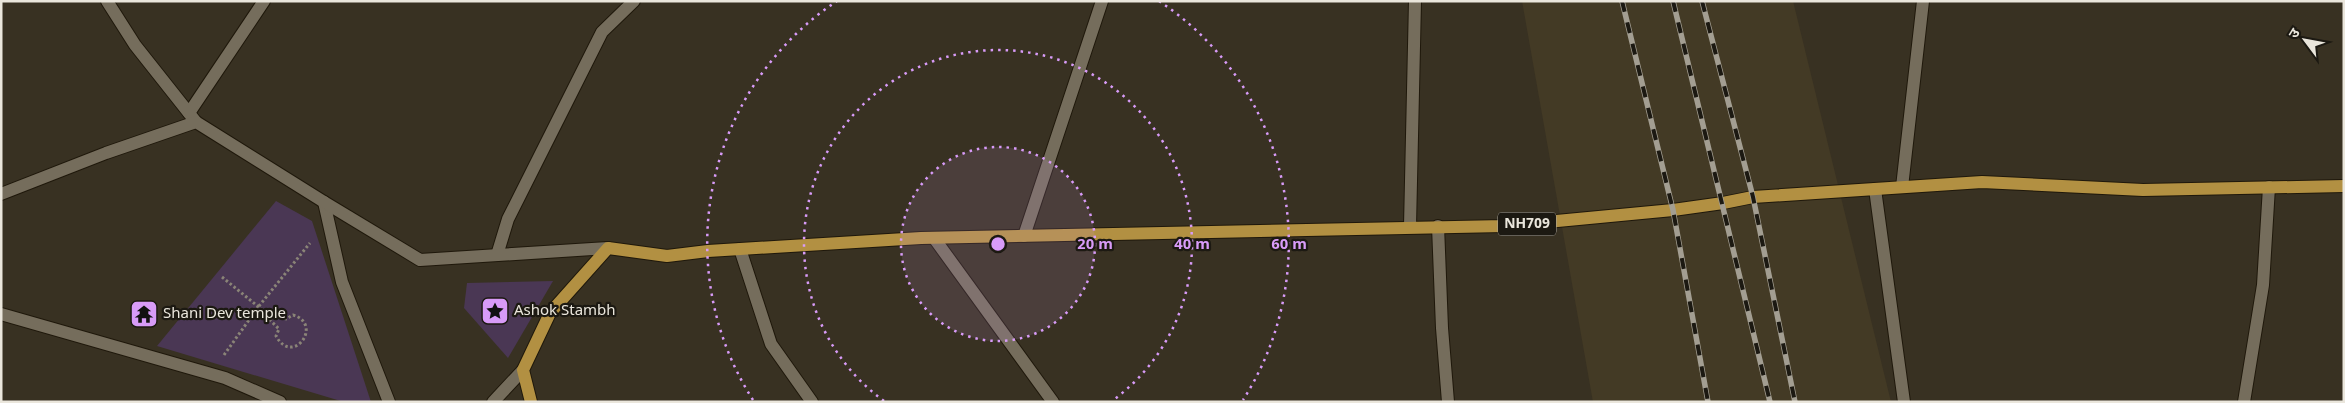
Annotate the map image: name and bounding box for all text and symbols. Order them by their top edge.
north arrow [2280,15,2330,65]
text: उ [2285,25,2306,42]
road number: NH709 [1498,212,1556,235]
centre of rings [989,235,1007,253]
text: 20 m [1077,236,1113,255]
text: 40 m [1174,236,1210,255]
text: 60 m [1271,236,1307,255]
place icon: Ashok Stambh [480,296,510,326]
temple icon: Shani Dev temple [129,299,159,329]
place label: Ashok Stambh [514,302,616,321]
place label: Shani Dev temple [163,305,286,324]

